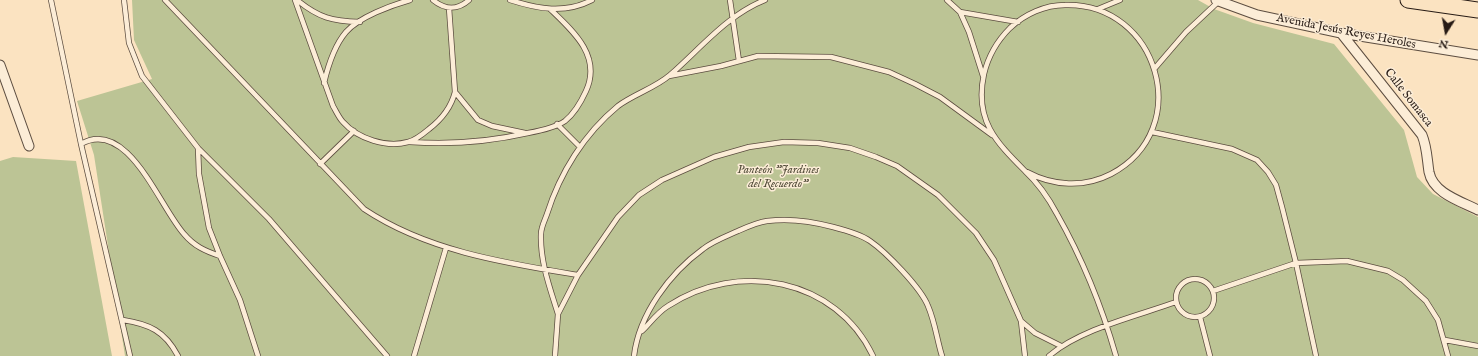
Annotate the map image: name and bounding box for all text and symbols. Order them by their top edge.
street label: Avenida Jesús Reyes Heroles [1275,11,1417,53]
north arrow [1426,12,1466,52]
text: N [1438,36,1450,52]
street label: Calle Somasca [1381,66,1435,130]
park label: Panteón "Jardines del Recuerdo" [737,164,819,192]

